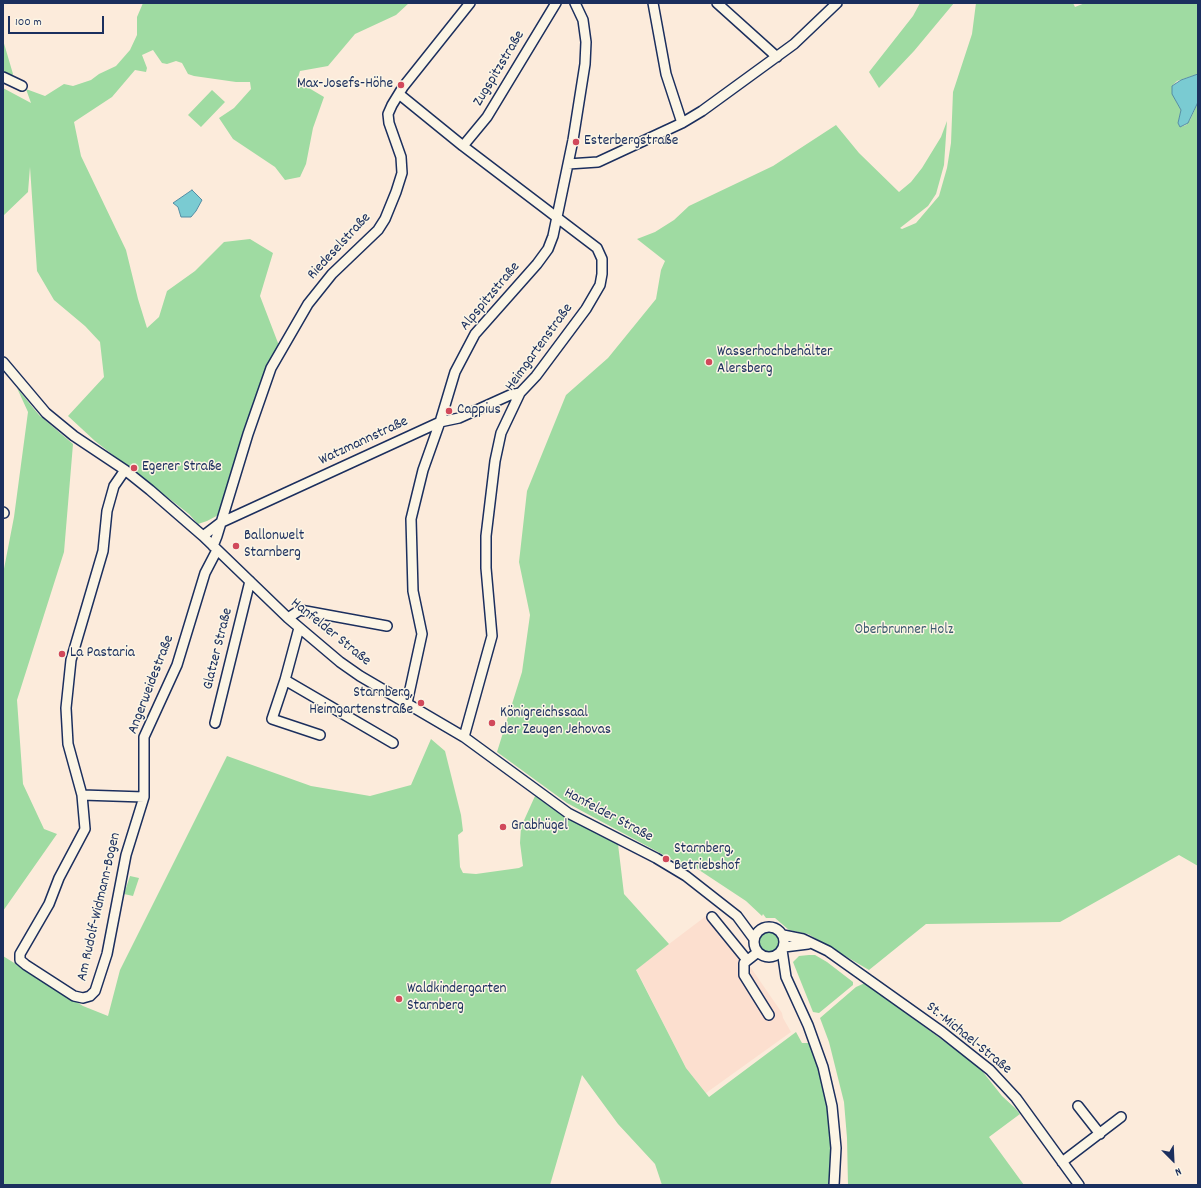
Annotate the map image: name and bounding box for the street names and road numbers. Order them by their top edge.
street label: Zugspitzstraße [470,28,530,110]
street label: Riedeselstraße [304,210,376,284]
street label: Alpspitzstraße [457,259,525,335]
street label: Heimgartenstraße [502,301,578,395]
street label: Watzmannstraße [317,414,411,470]
street label: Hanfelder Straße [286,595,374,671]
street label: Glatzer Straße [200,606,238,692]
street label: Angerweidestraße [125,633,179,737]
street label: Hanfelder Straße [560,785,656,847]
street label: Am Rudolf-Widmann-Bogen [74,831,126,983]
street label: St.-Michael-Straße [922,999,1014,1079]

